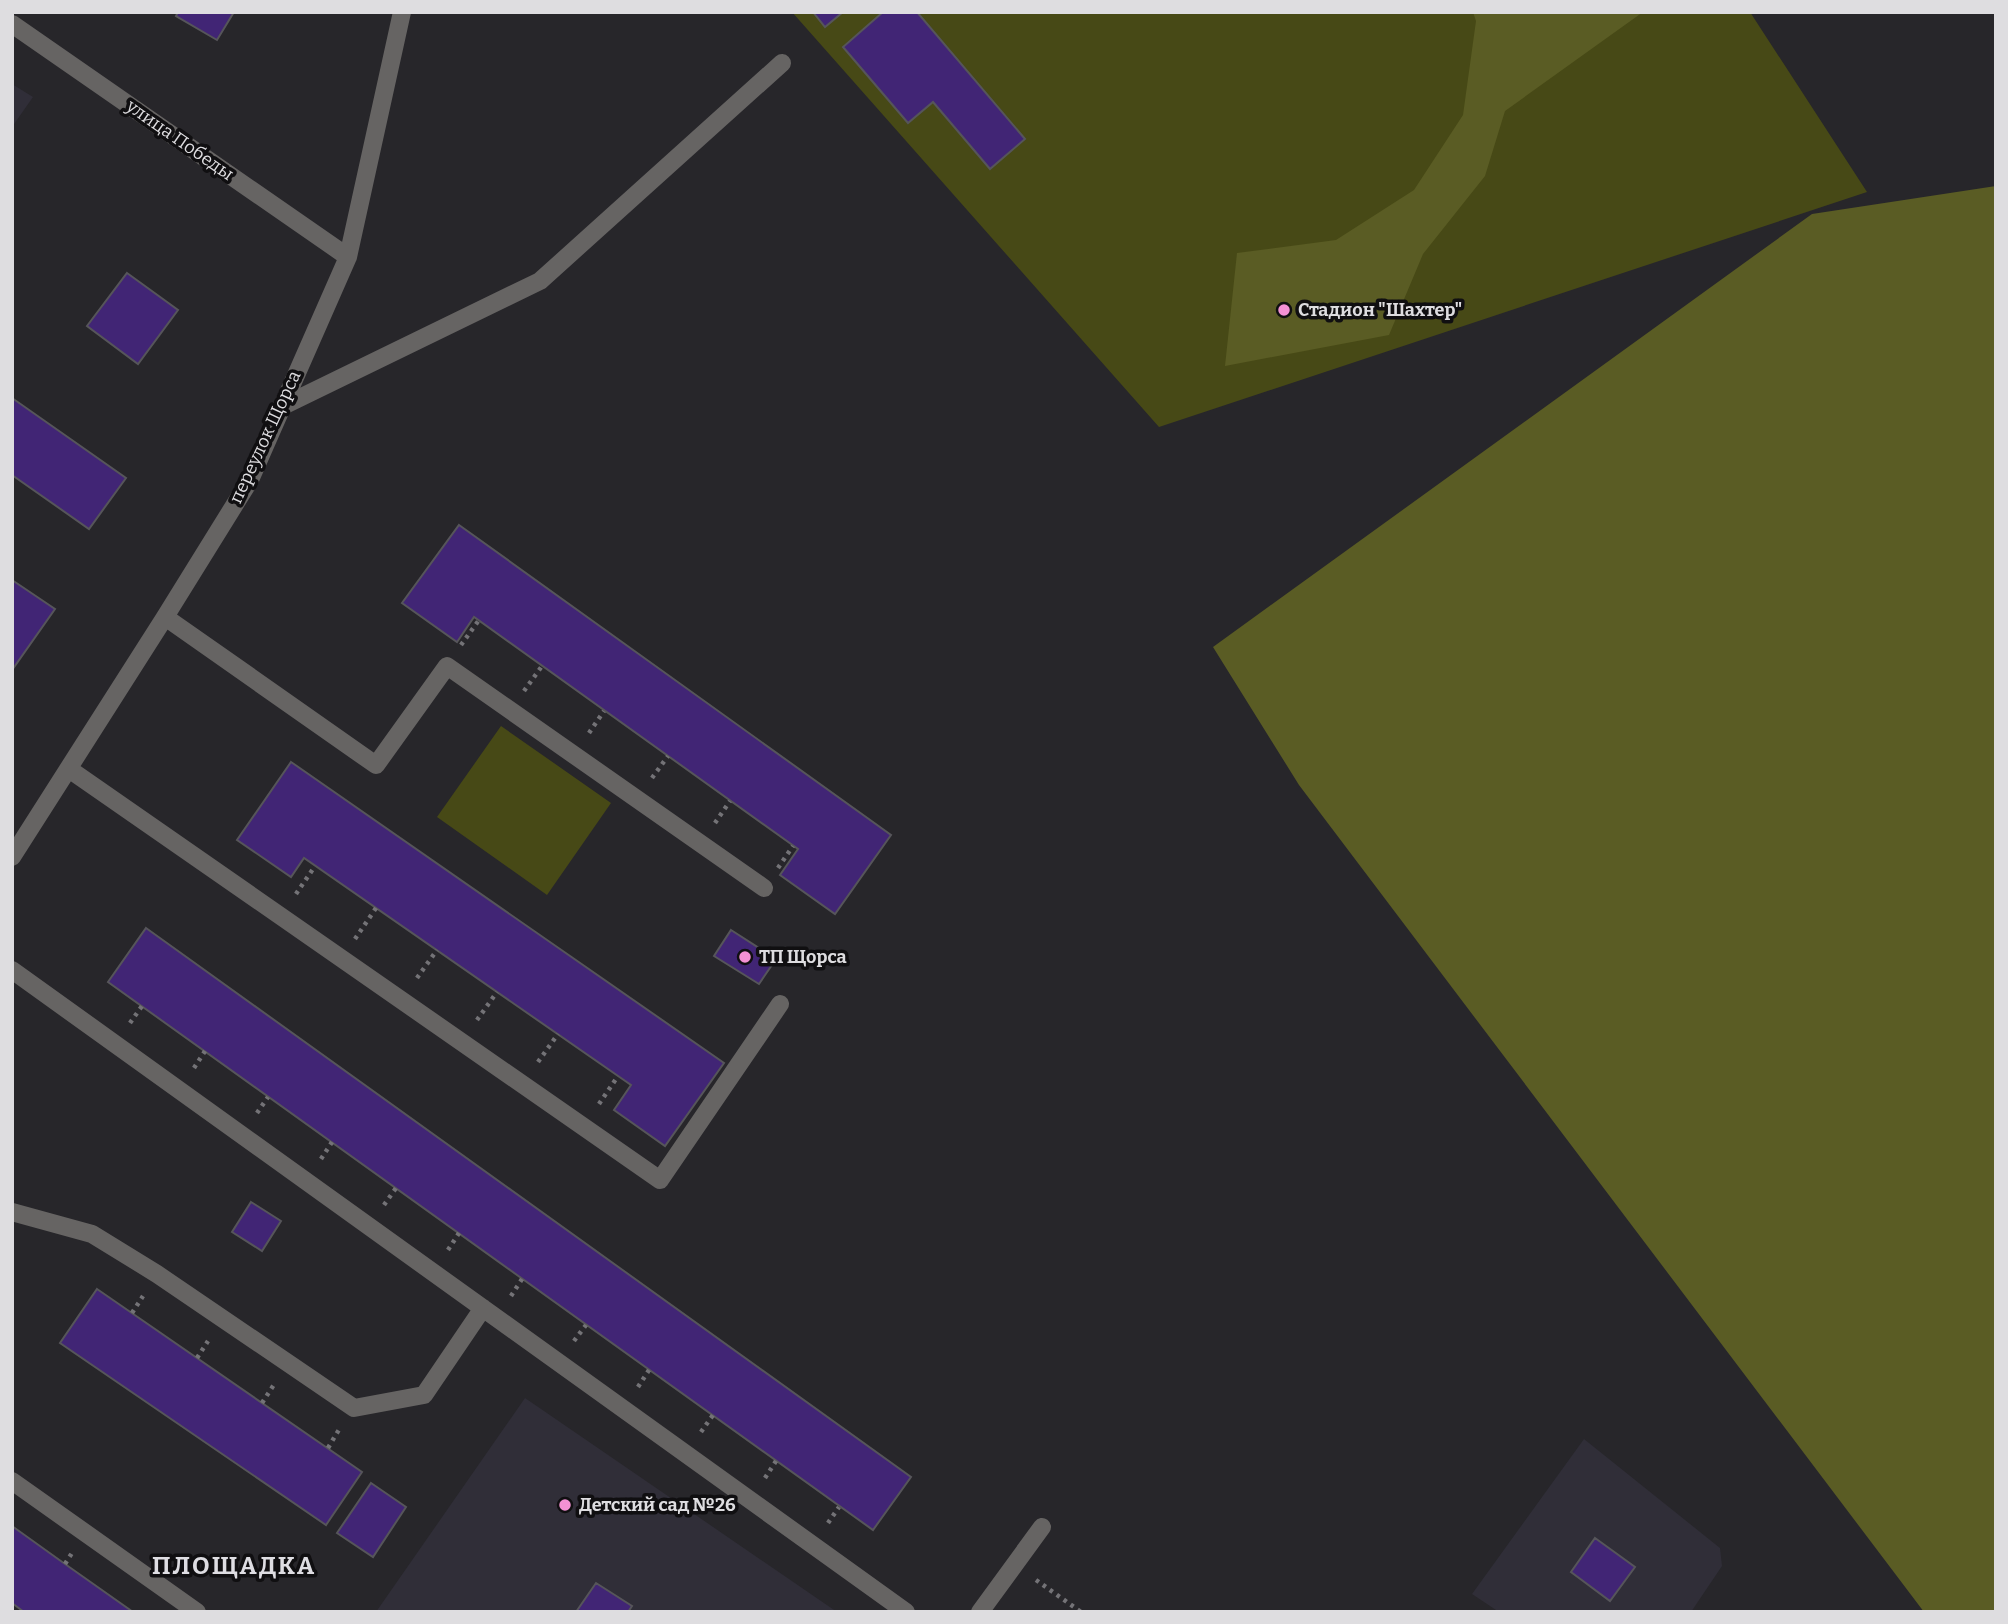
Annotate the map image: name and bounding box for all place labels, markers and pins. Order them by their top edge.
place label: Стадион "Шахтер" [1298,299,1462,321]
marker: Стадион "Шахтер" [1276,302,1292,318]
place label: ТП Щорса [759,946,847,968]
marker: ТП Щорса [737,949,753,965]
place label: Детский сад №26 [579,1494,736,1516]
marker: Детский сад №26 [557,1497,573,1513]

